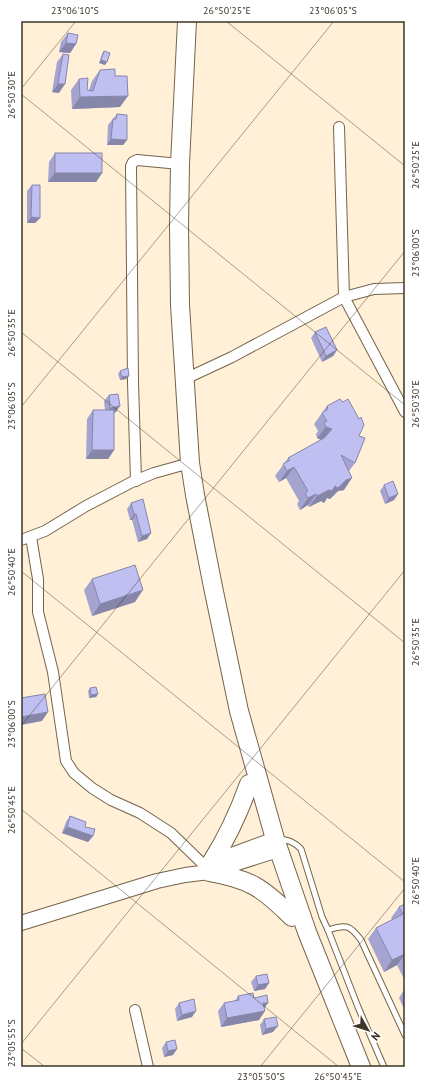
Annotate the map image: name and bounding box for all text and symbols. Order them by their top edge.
text: 23°06'10"S [51,4,99,17]
text: 26°50'25"E [203,4,251,17]
text: 23°06'05"S [309,4,357,17]
text: 26°50'30"E [5,71,18,119]
text: 26°50'25"E [409,141,422,189]
text: 23°06'00"S [409,229,422,277]
text: 26°50'35"E [5,309,18,357]
text: 26°50'30"E [409,380,422,428]
text: 23°06'05"S [5,382,18,430]
text: 26°50'40"E [5,548,18,596]
text: 26°50'35"E [409,618,422,666]
text: 23°06'00"S [5,700,18,748]
text: 26°50'45"E [5,786,18,834]
text: 26°50'40"E [409,857,422,905]
north arrow [348,1010,388,1050]
text: 23°05'55"S [5,1019,18,1067]
text: N [368,1029,383,1044]
text: 23°05'50"S [237,1070,285,1083]
text: 26°50'45"E [314,1070,362,1083]

